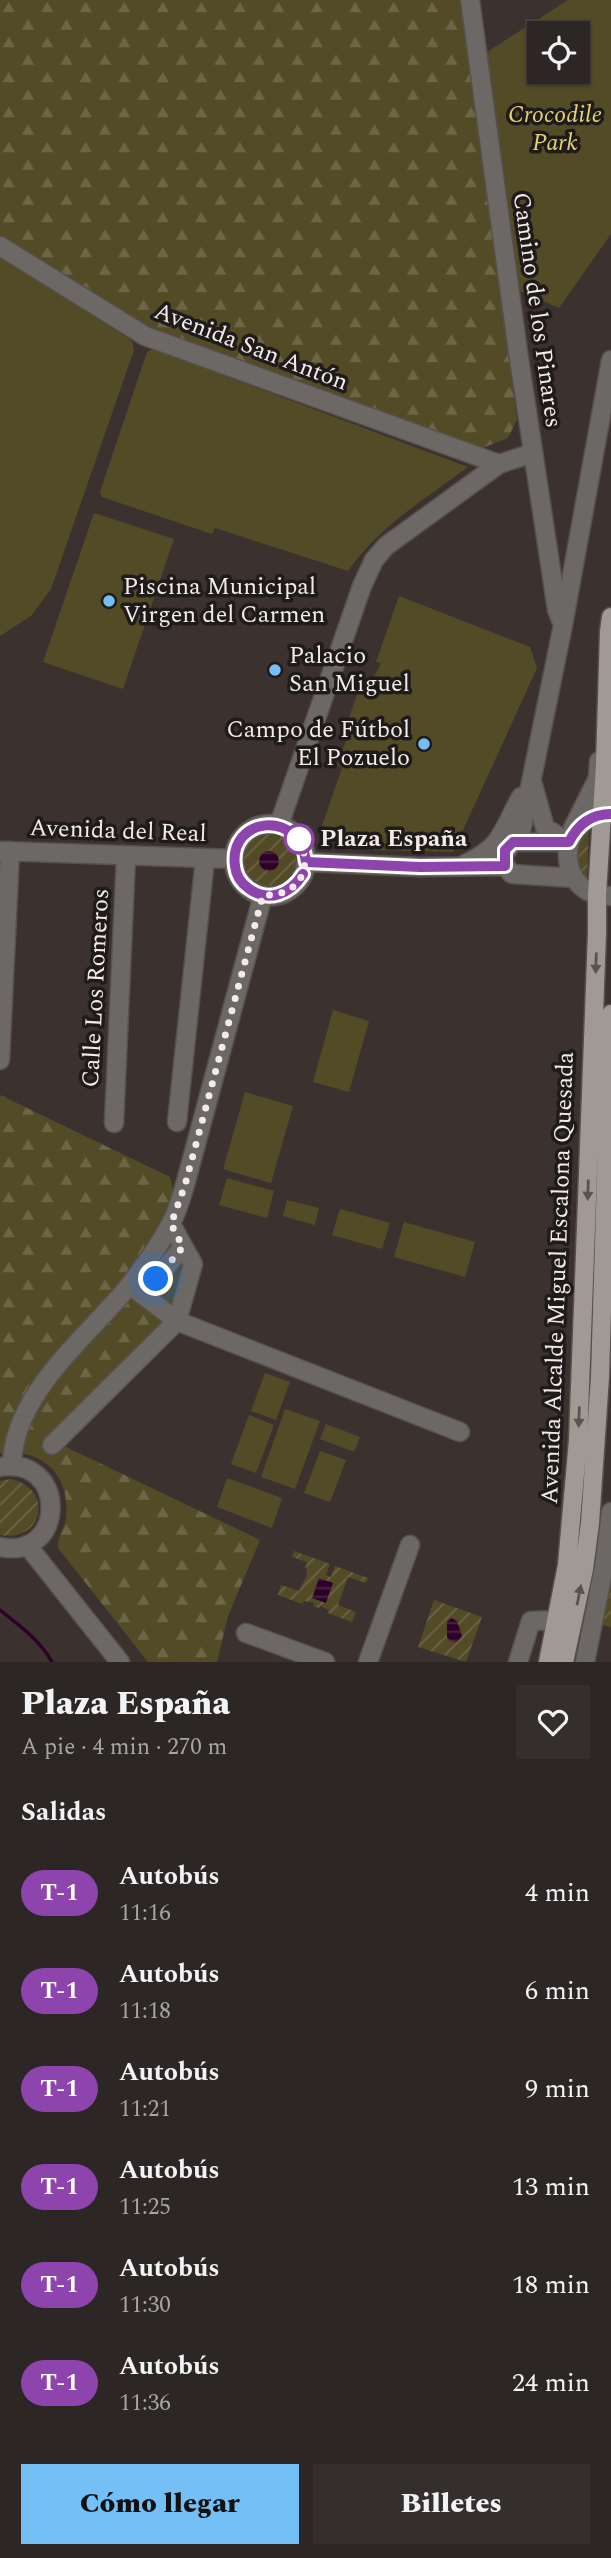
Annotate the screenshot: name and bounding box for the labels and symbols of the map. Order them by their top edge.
park label: Crocodile Park [508,97,602,161]
street label: Camino de los Pinares [503,190,571,430]
street label: Avenida San Antón [149,293,353,401]
place label: Piscina Municipal Virgen del Carmen [123,569,325,633]
marker: Piscina Municipal Virgen del Carmen [101,593,117,609]
place label: Palacio San Miguel [289,638,410,702]
marker: Palacio San Miguel [267,662,283,678]
place label: Campo de Fútbol El Pozuelo [226,712,410,776]
marker: Campo de Fútbol El Pozuelo [416,736,432,752]
street label: Avenida del Real [29,810,207,852]
place label: Plaza España [320,821,468,857]
marker: Plaza España [284,824,314,854]
street label: Calle Los Romeros [73,888,119,1088]
one-way arrow [590,952,602,974]
street label: Avenida Alcalde Miguel Escalona Quesada [532,1051,584,1505]
one-way arrow [582,1179,593,1201]
your location [138,1261,173,1296]
one-way arrow [574,1407,585,1429]
one-way arrow [574,1584,585,1606]

